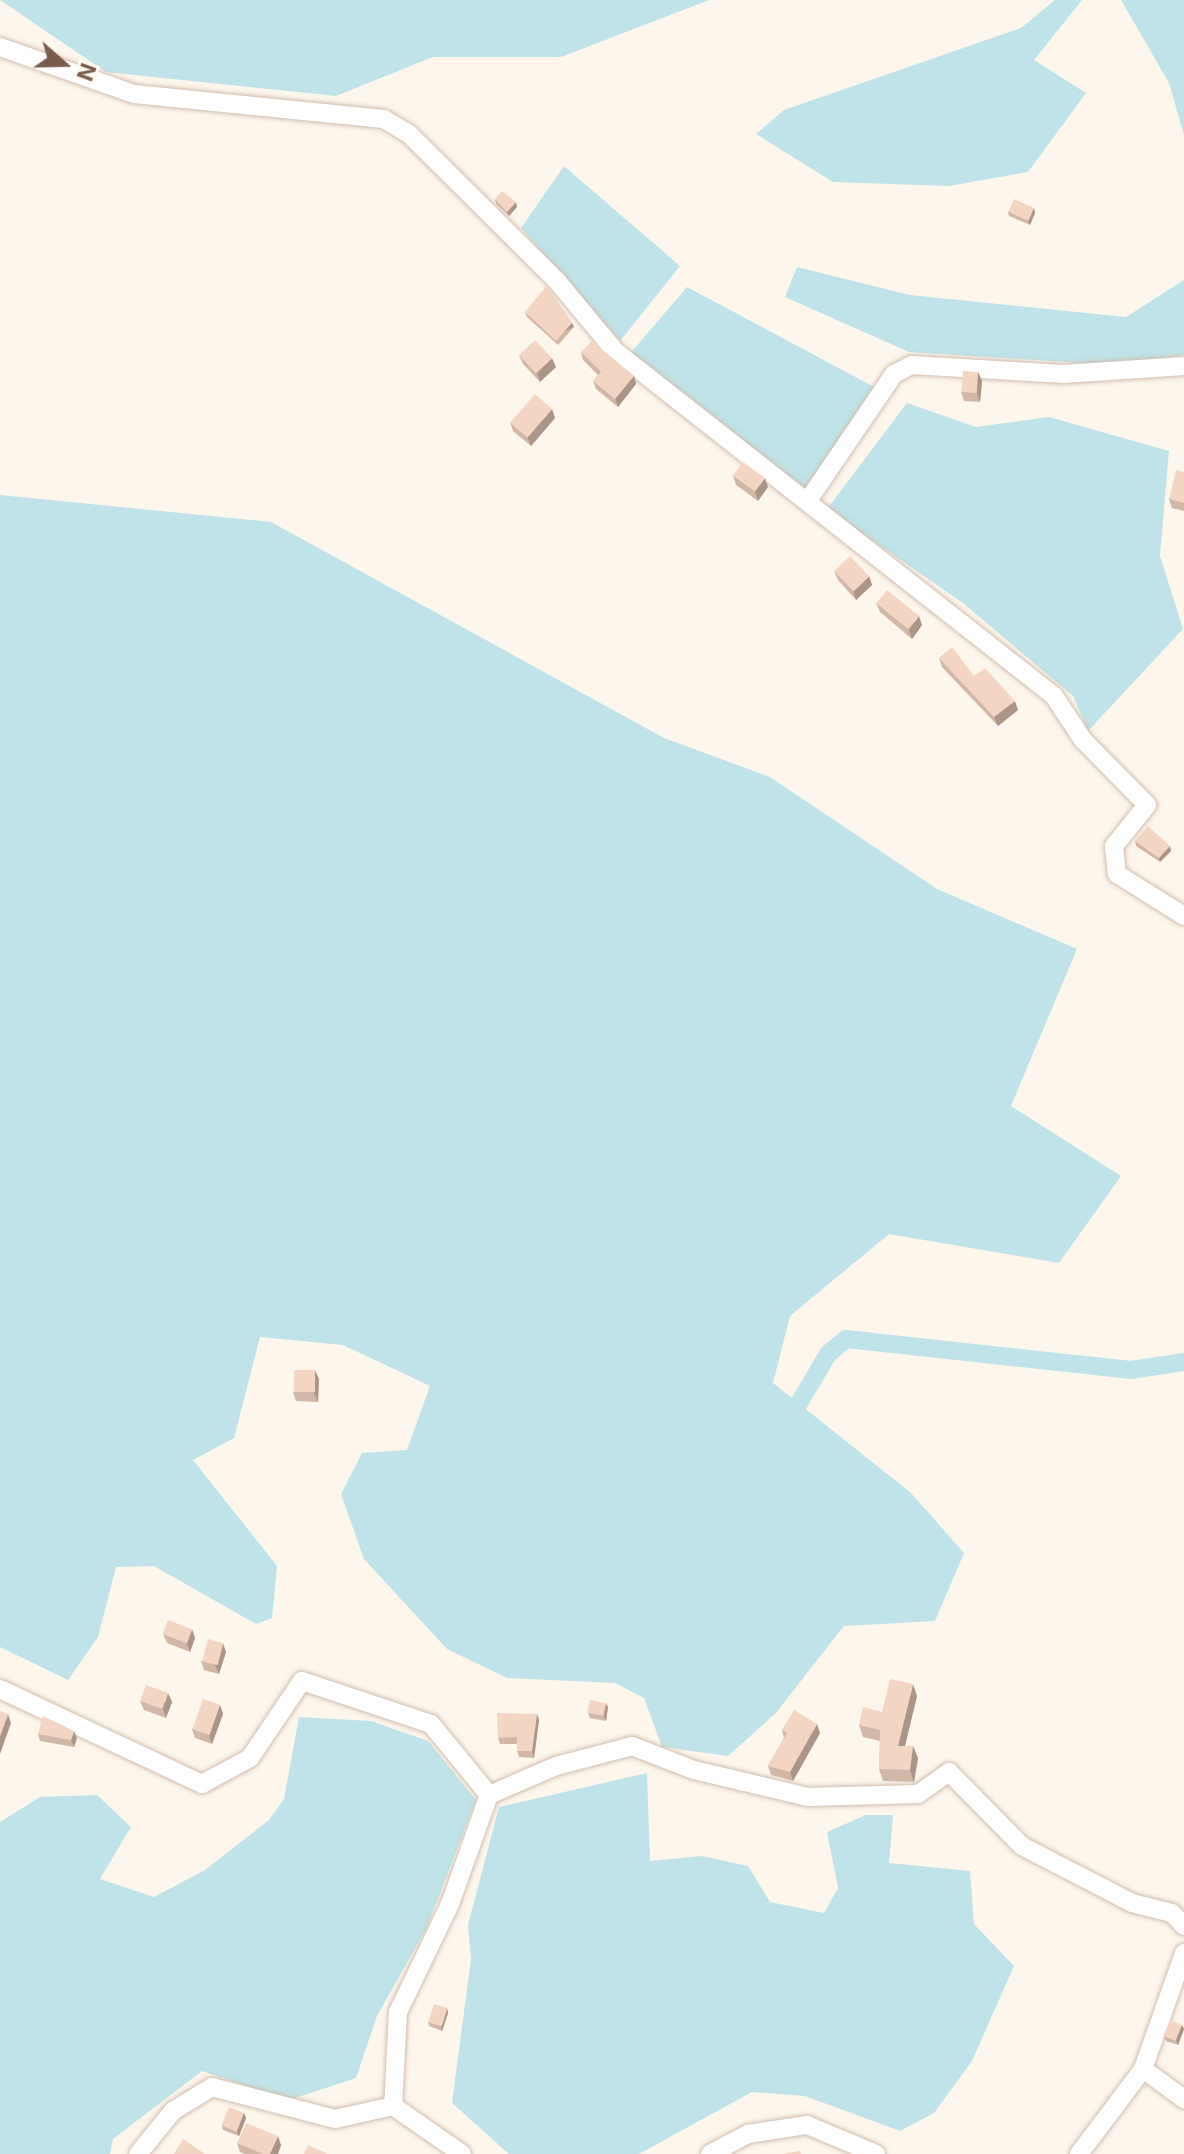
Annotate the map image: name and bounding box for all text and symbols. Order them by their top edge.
north arrow [24,24,104,104]
text: N [71,60,102,85]

